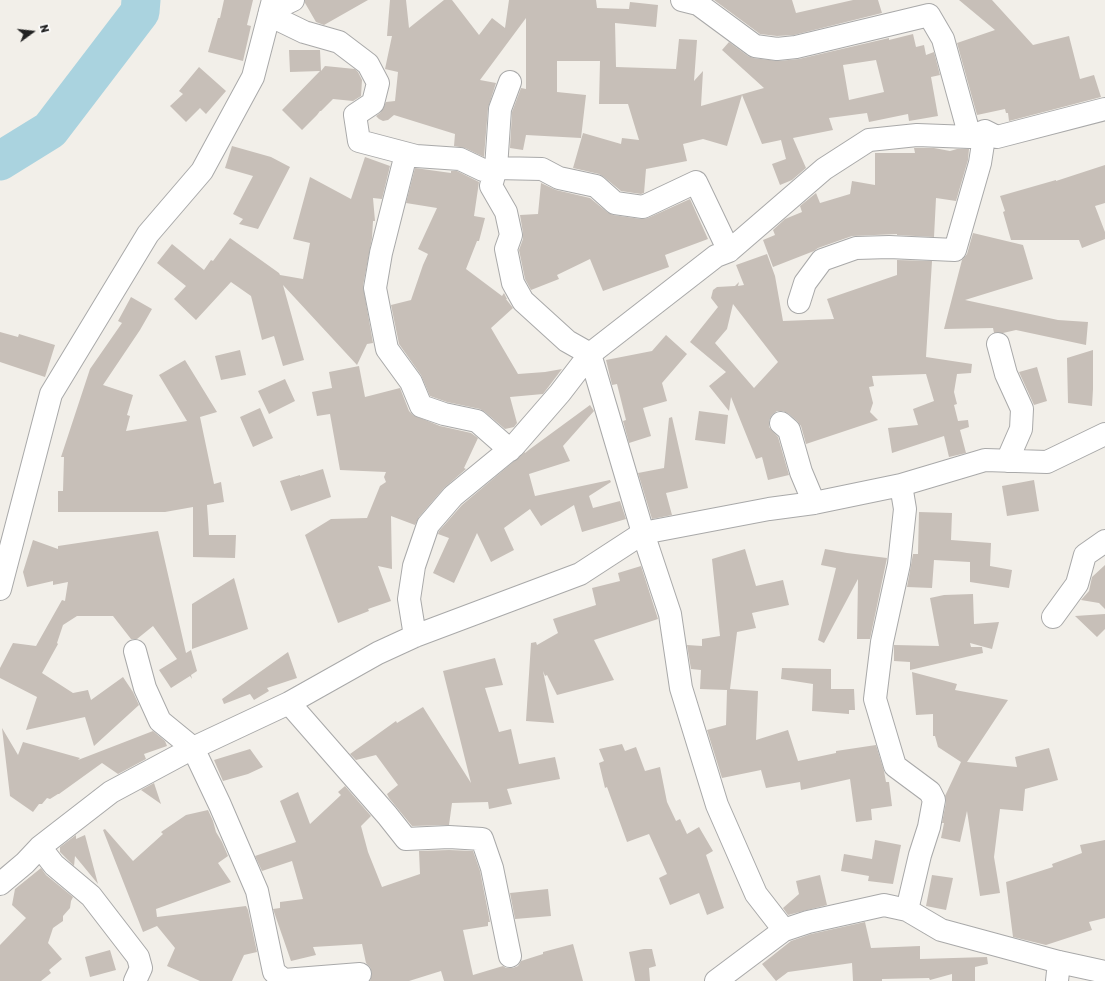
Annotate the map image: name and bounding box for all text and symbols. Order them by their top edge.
north arrow [12,12,52,52]
text: N [37,23,51,34]

